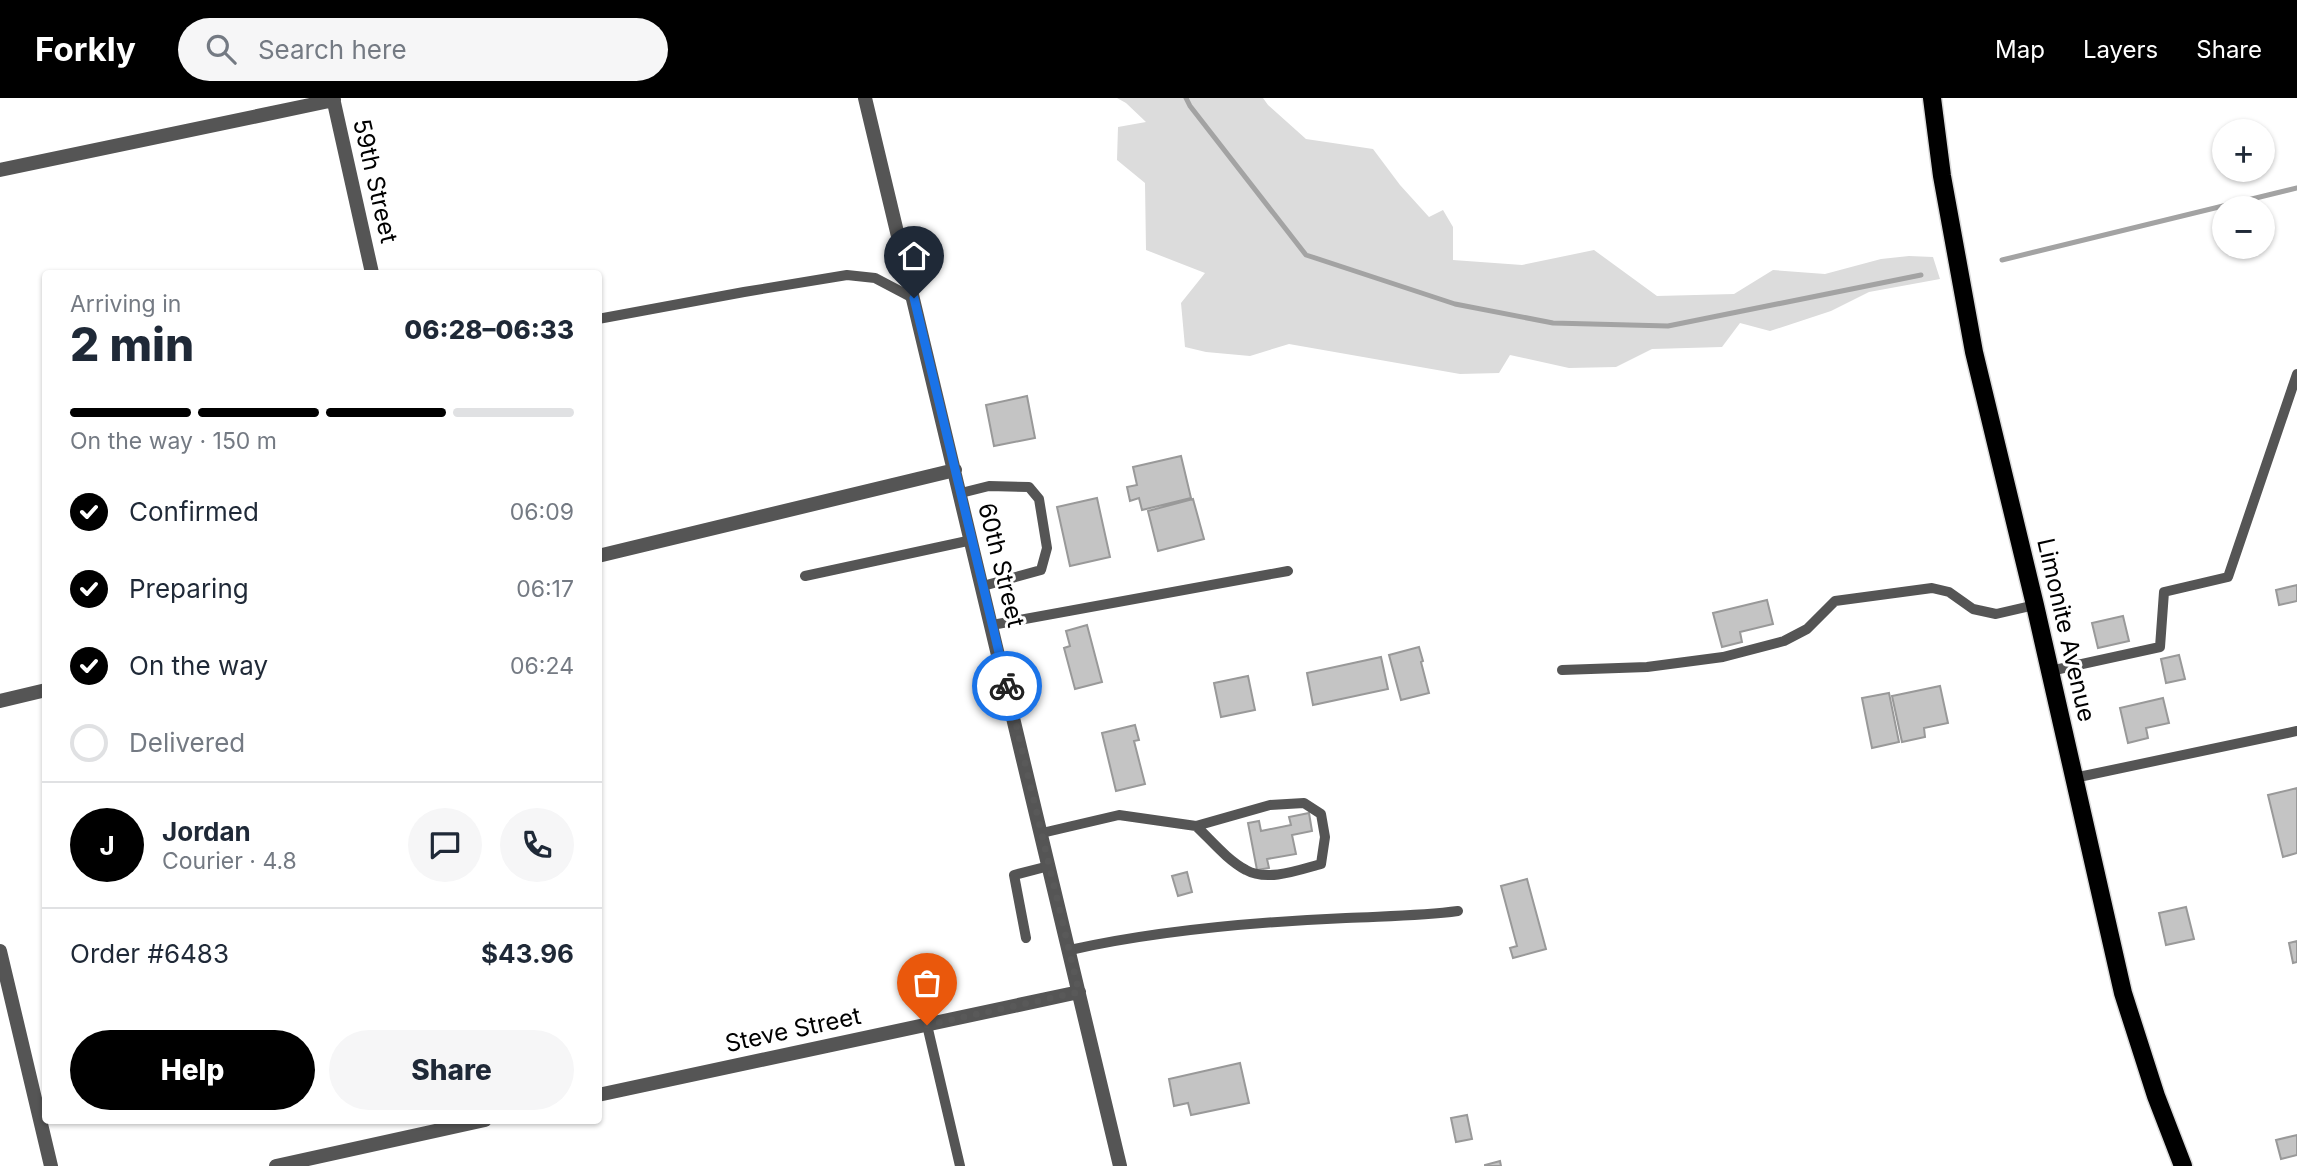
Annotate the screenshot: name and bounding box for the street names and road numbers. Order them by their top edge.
street label: 59th Street [347,116,404,246]
street label: 60th Street [972,500,1031,630]
street label: Limonite Avenue [2031,535,2102,724]
street label: Steve Street [722,1001,864,1058]

